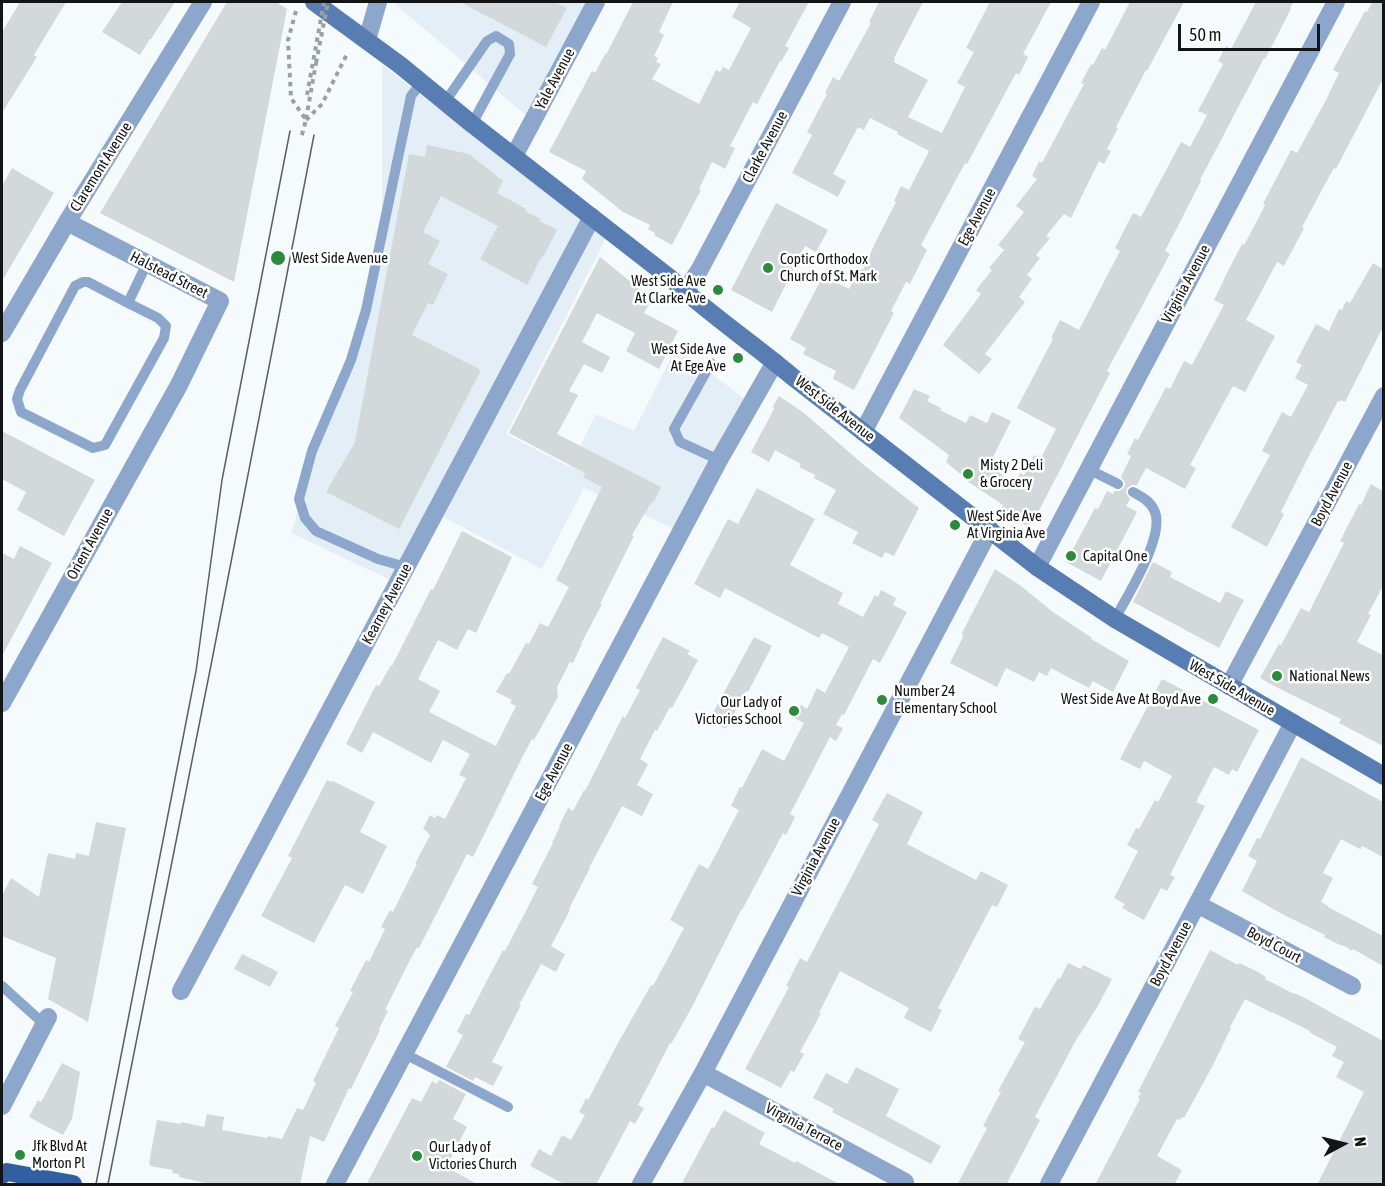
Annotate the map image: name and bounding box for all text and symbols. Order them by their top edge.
scale bar [1181,12,1324,50]
text: 50 m [1189,24,1221,45]
street label: Yale Avenue [531,45,579,113]
street label: Clarke Avenue [739,108,791,186]
street label: Claremont Avenue [66,119,136,215]
street label: Ege Avenue [954,185,1000,249]
street label: Virginia Avenue [1158,242,1214,326]
street label: Halstead Street [127,248,211,302]
marker: West Side Avenue [269,249,287,267]
place label: West Side Avenue [292,249,388,267]
place label: Coptic Orthodox Church of St. Mark [780,250,877,285]
marker: Coptic Orthodox Church of St. Mark [761,261,775,275]
place label: West Side Ave At Clarke Ave [631,272,706,307]
marker: West Side Ave At Clarke Ave [711,283,725,297]
place label: West Side Ave At Ege Ave [651,340,726,375]
marker: West Side Ave At Ege Ave [731,351,745,365]
street label: West Side Avenue [792,372,878,446]
place label: Misty 2 Deli & Grocery [980,456,1043,491]
street label: Boyd Avenue [1307,459,1357,529]
marker: Misty 2 Deli & Grocery [961,467,975,481]
street label: Orient Avenue [63,505,117,583]
place label: West Side Ave At Virginia Ave [967,507,1045,542]
marker: West Side Ave At Virginia Ave [948,518,962,532]
place label: Capital One [1083,547,1147,565]
marker: Capital One [1064,549,1078,563]
street label: Kearney Avenue [358,561,416,647]
street label: West Side Avenue [1186,656,1278,720]
place label: National News [1289,667,1370,685]
marker: National News [1270,669,1284,683]
place label: Number 24 Elementary School [894,682,997,717]
place label: West Side Ave At Boyd Ave [1061,690,1201,708]
marker: West Side Ave At Boyd Ave [1206,692,1220,706]
place label: Our Lady of Victories School [695,693,782,728]
marker: Number 24 Elementary School [875,693,889,707]
marker: Our Lady of Victories School [787,704,801,718]
street label: Ege Avenue [531,740,577,804]
street label: Virginia Avenue [788,815,844,899]
street label: Boyd Avenue [1146,919,1196,989]
street label: Boyd Court [1244,923,1304,967]
street label: Virginia Terrace [762,1099,846,1155]
north arrow [1313,1114,1373,1174]
text: N [1351,1136,1370,1148]
place label: Jfk Blvd At Morton Pl [32,1137,87,1172]
place label: Our Lady of Victories Church [429,1138,517,1173]
marker: Jfk Blvd At Morton Pl [13,1148,27,1162]
marker: Our Lady of Victories Church [410,1149,424,1163]

